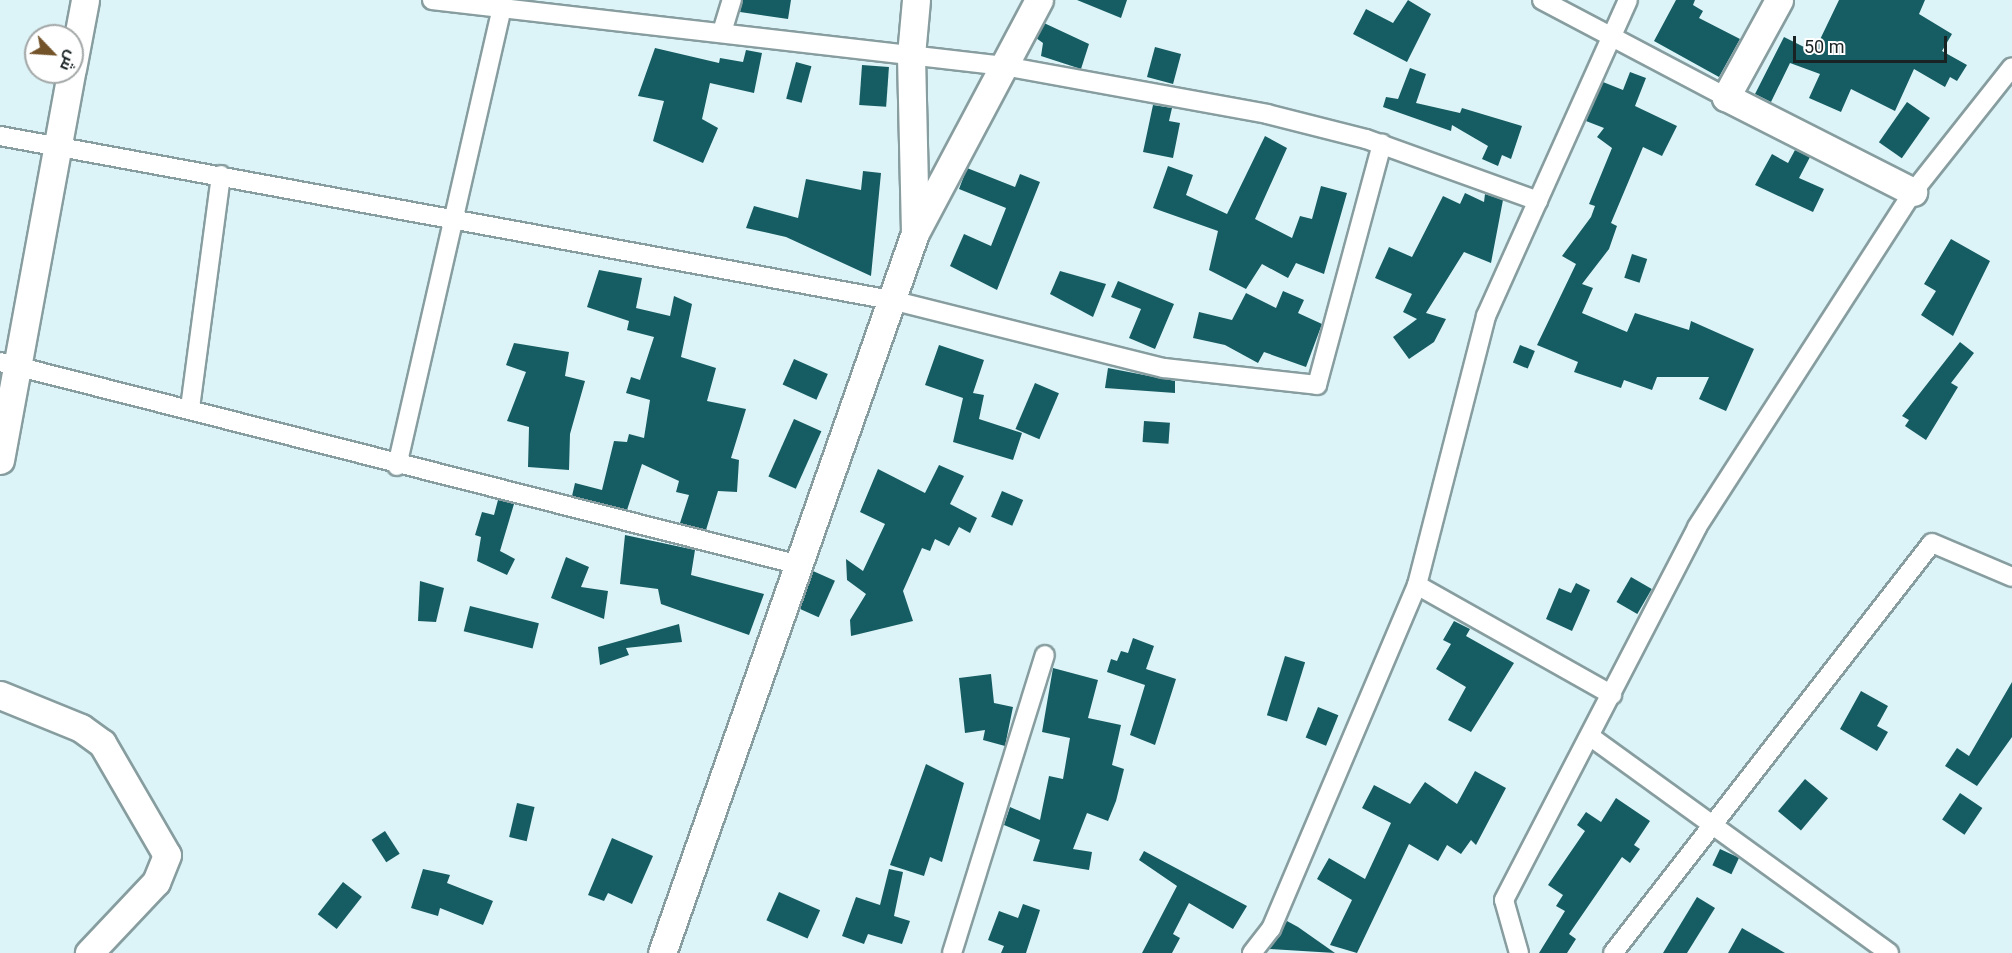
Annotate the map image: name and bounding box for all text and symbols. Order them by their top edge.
north arrow [24,24,84,84]
scale bar [1796,24,1950,62]
text: 50 m [1804,36,1844,57]
text: ش [56,48,82,74]

